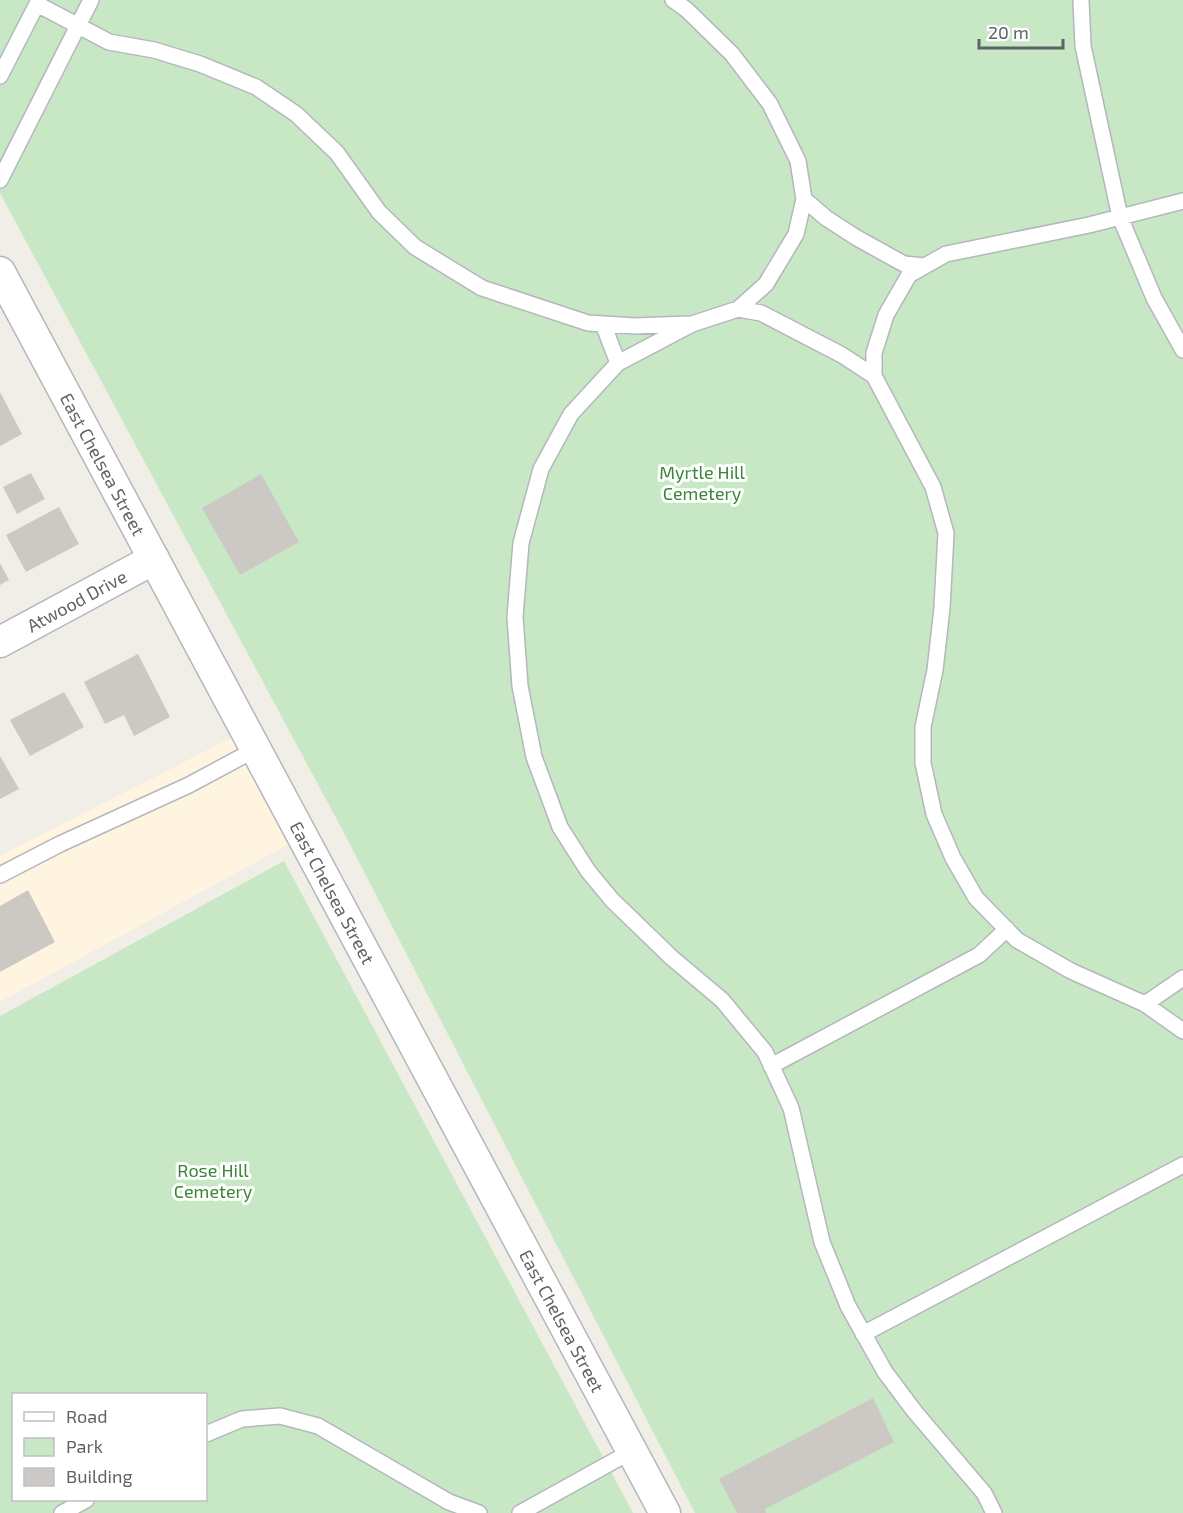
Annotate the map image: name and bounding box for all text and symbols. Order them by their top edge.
scale bar [979,12,1063,50]
text: 20 m [988,21,1029,43]
street label: East Chelsea Street [56,389,150,539]
park label: Myrtle Hill Cemetery [659,461,745,504]
street label: Atwood Drive [23,565,130,637]
street label: East Chelsea Street [285,817,380,968]
park label: Rose Hill Cemetery [174,1159,253,1202]
street label: East Chelsea Street [515,1246,609,1396]
legend [12,1393,207,1501]
text: Road [66,1405,107,1427]
text: Park [66,1435,103,1457]
text: Building [66,1465,133,1487]

